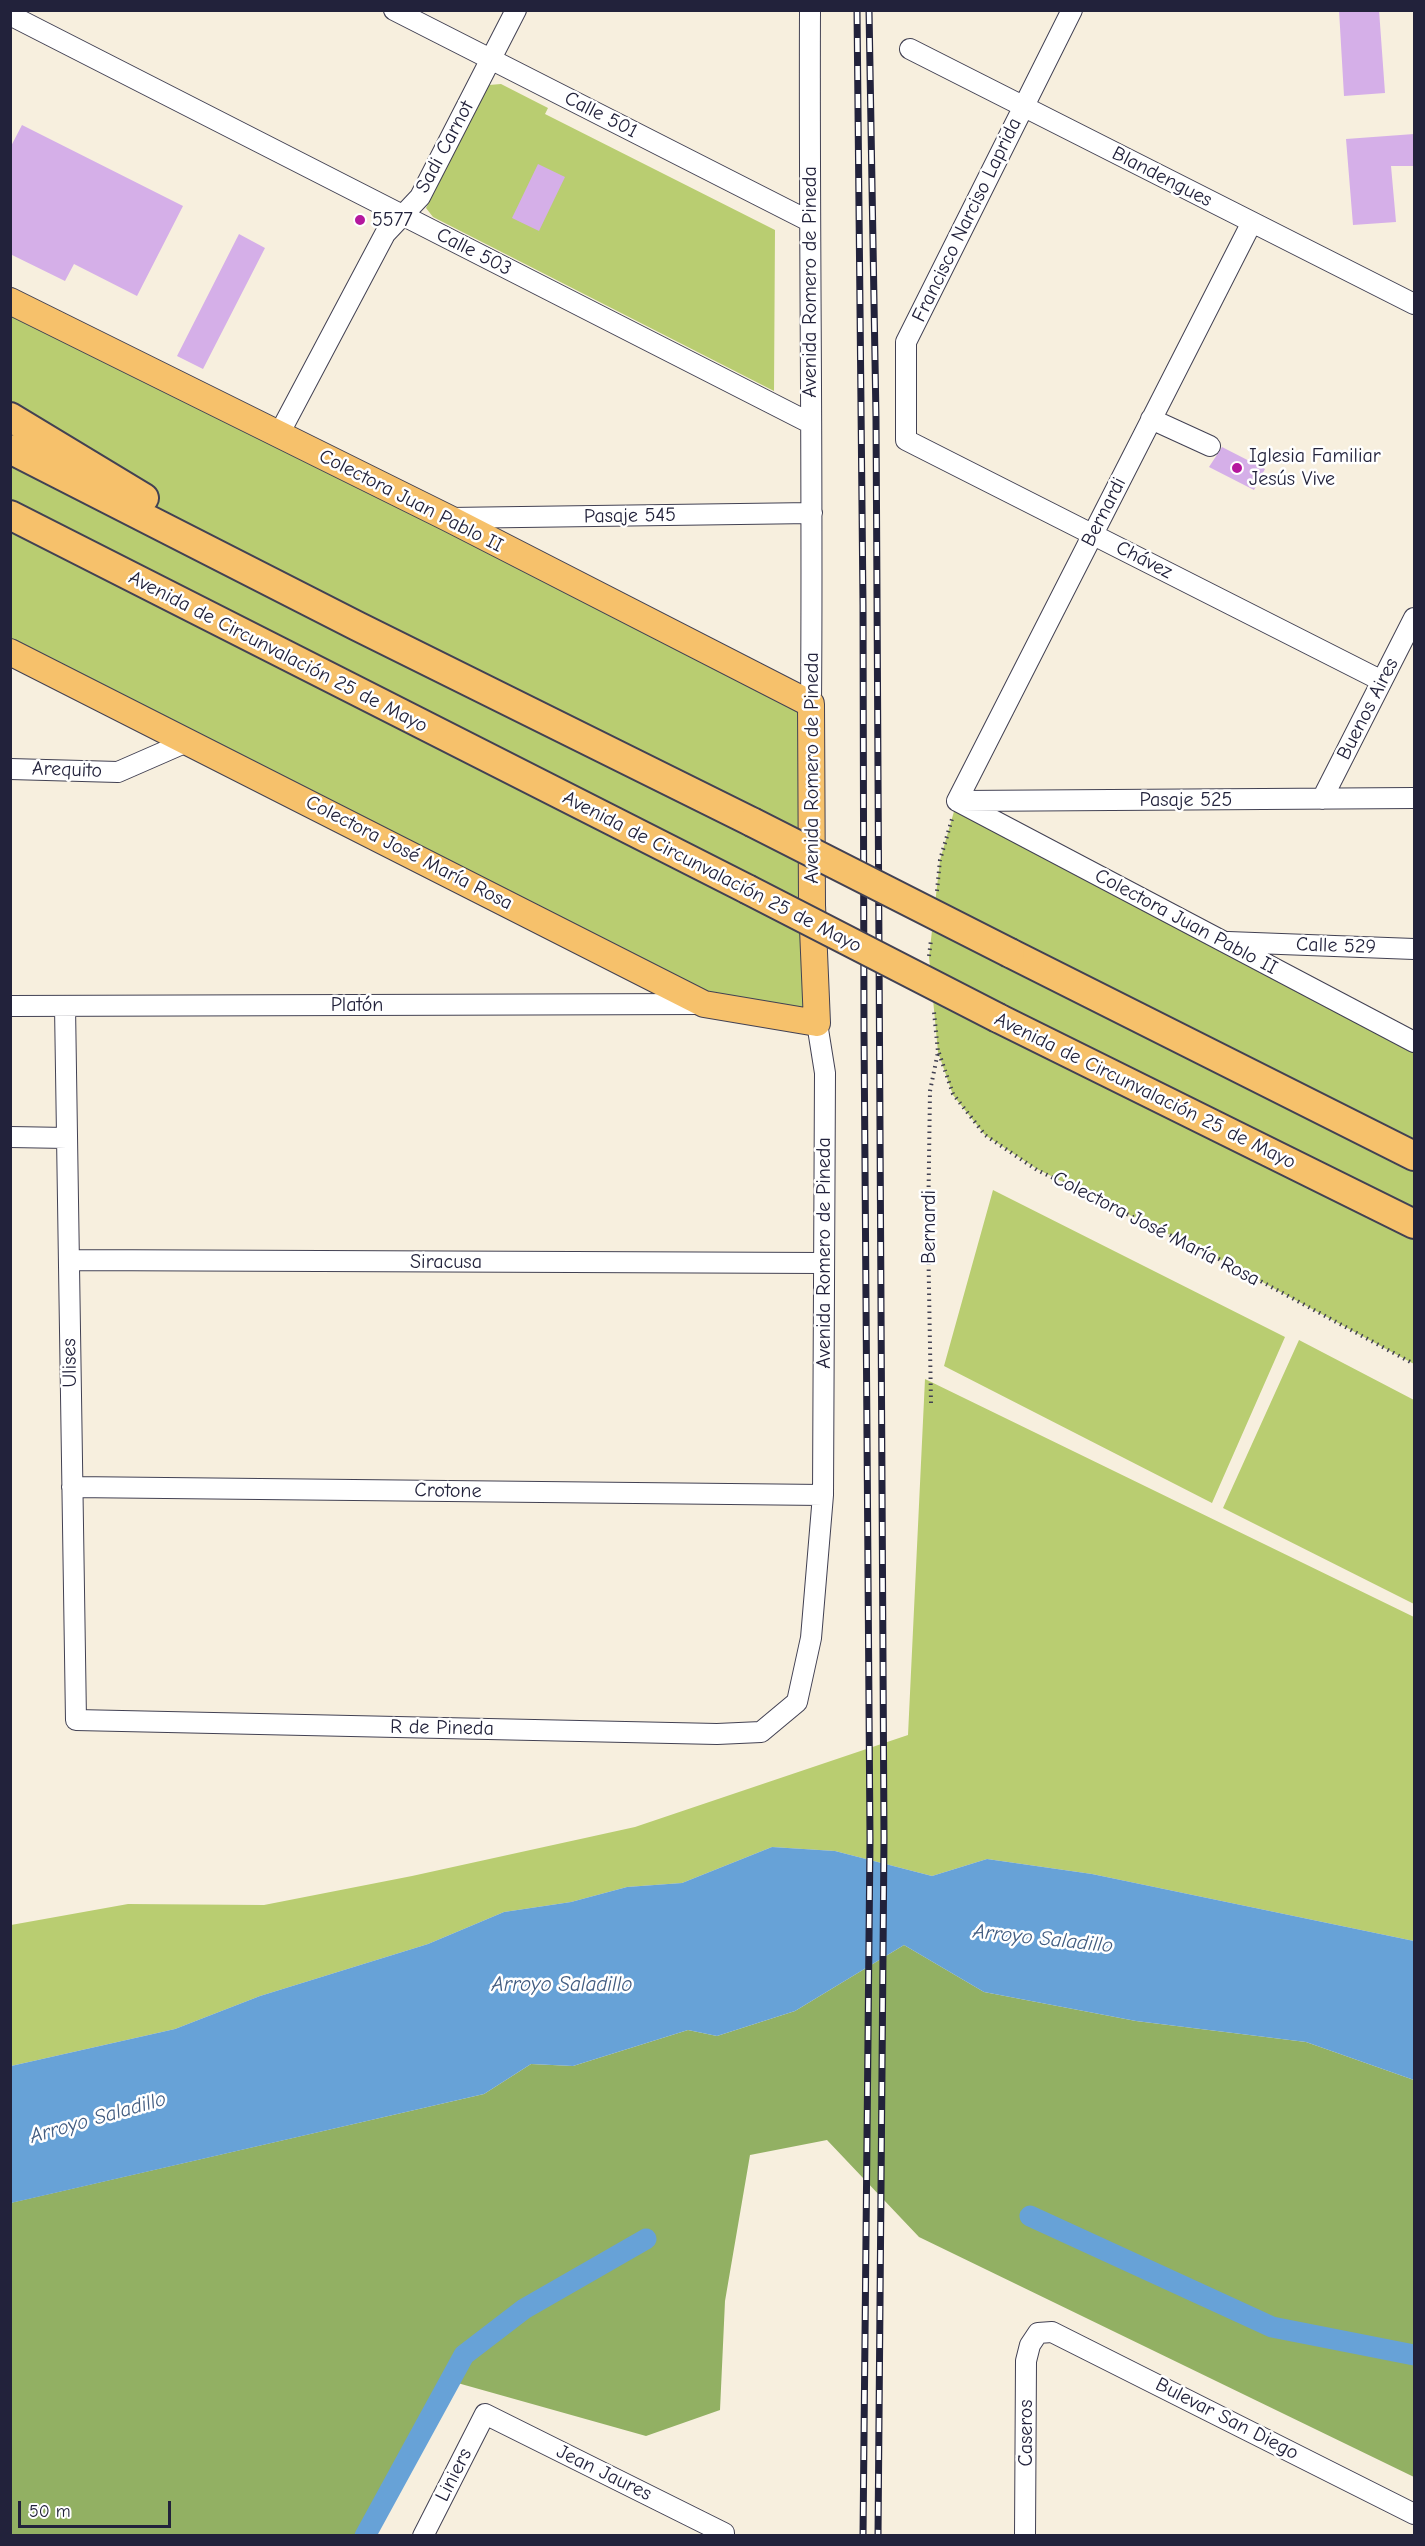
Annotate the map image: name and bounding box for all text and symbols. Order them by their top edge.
street label: Calle 501 [560,86,642,144]
street label: Sadi Carnot [411,97,479,197]
street label: Francisco Narciso Laprida [907,114,1027,326]
street label: Blandengues [1108,142,1216,212]
street label: Avenida Romero de Pineda [798,166,822,398]
place label: 5577 [372,208,413,232]
marker: 5577 [353,213,367,227]
street label: Calle 503 [432,223,516,281]
street label: Colectora Juan Pablo II [315,444,507,558]
place label: Iglesia Familiar Jesús Vive [1249,444,1381,491]
marker: Iglesia Familiar Jesús Vive [1230,461,1244,475]
street label: Bernardi [1076,473,1132,551]
street label: Pasaje 545 [584,503,676,529]
street label: Chávez [1112,536,1176,584]
street label: Avenida de Circunvalación 25 de Mayo [125,566,431,738]
street label: Avenida Romero de Pineda [800,652,824,884]
street label: Buenos Aires [1332,654,1404,764]
street label: Arequito [32,757,102,783]
street label: Avenida de Circunvalación 25 de Mayo [559,786,865,958]
street label: Pasaje 525 [1140,788,1232,812]
street label: Colectora José María Rosa [302,790,516,916]
street label: Colectora Juan Pablo II [1091,864,1281,980]
street label: Calle 529 [1296,933,1376,959]
street label: Platón [331,993,383,1017]
street label: Avenida de Circunvalación 25 de Mayo [990,1007,1300,1175]
street label: Avenida Romero de Pineda [812,1137,836,1369]
street label: Colectora José María Rosa [1049,1166,1263,1292]
street label: Bernardi [917,1190,941,1264]
street label: Siracusa [410,1250,482,1274]
street label: Ulises [58,1338,82,1388]
street label: Crotone [414,1478,482,1504]
street label: R de Pineda [390,1715,494,1741]
water label: Arroyo Saladillo [972,1919,1114,1959]
water label: Arroyo Saladillo [492,1972,632,1998]
water label: Arroyo Saladillo [27,2086,169,2150]
street label: Bulevar San Diego [1151,2373,1303,2465]
street label: Caseros [1014,2399,1038,2467]
street label: Jean Jaures [553,2440,655,2506]
street label: Liniers [431,2444,477,2506]
scale bar [21,2489,174,2527]
text: 50 m [29,2501,71,2522]

